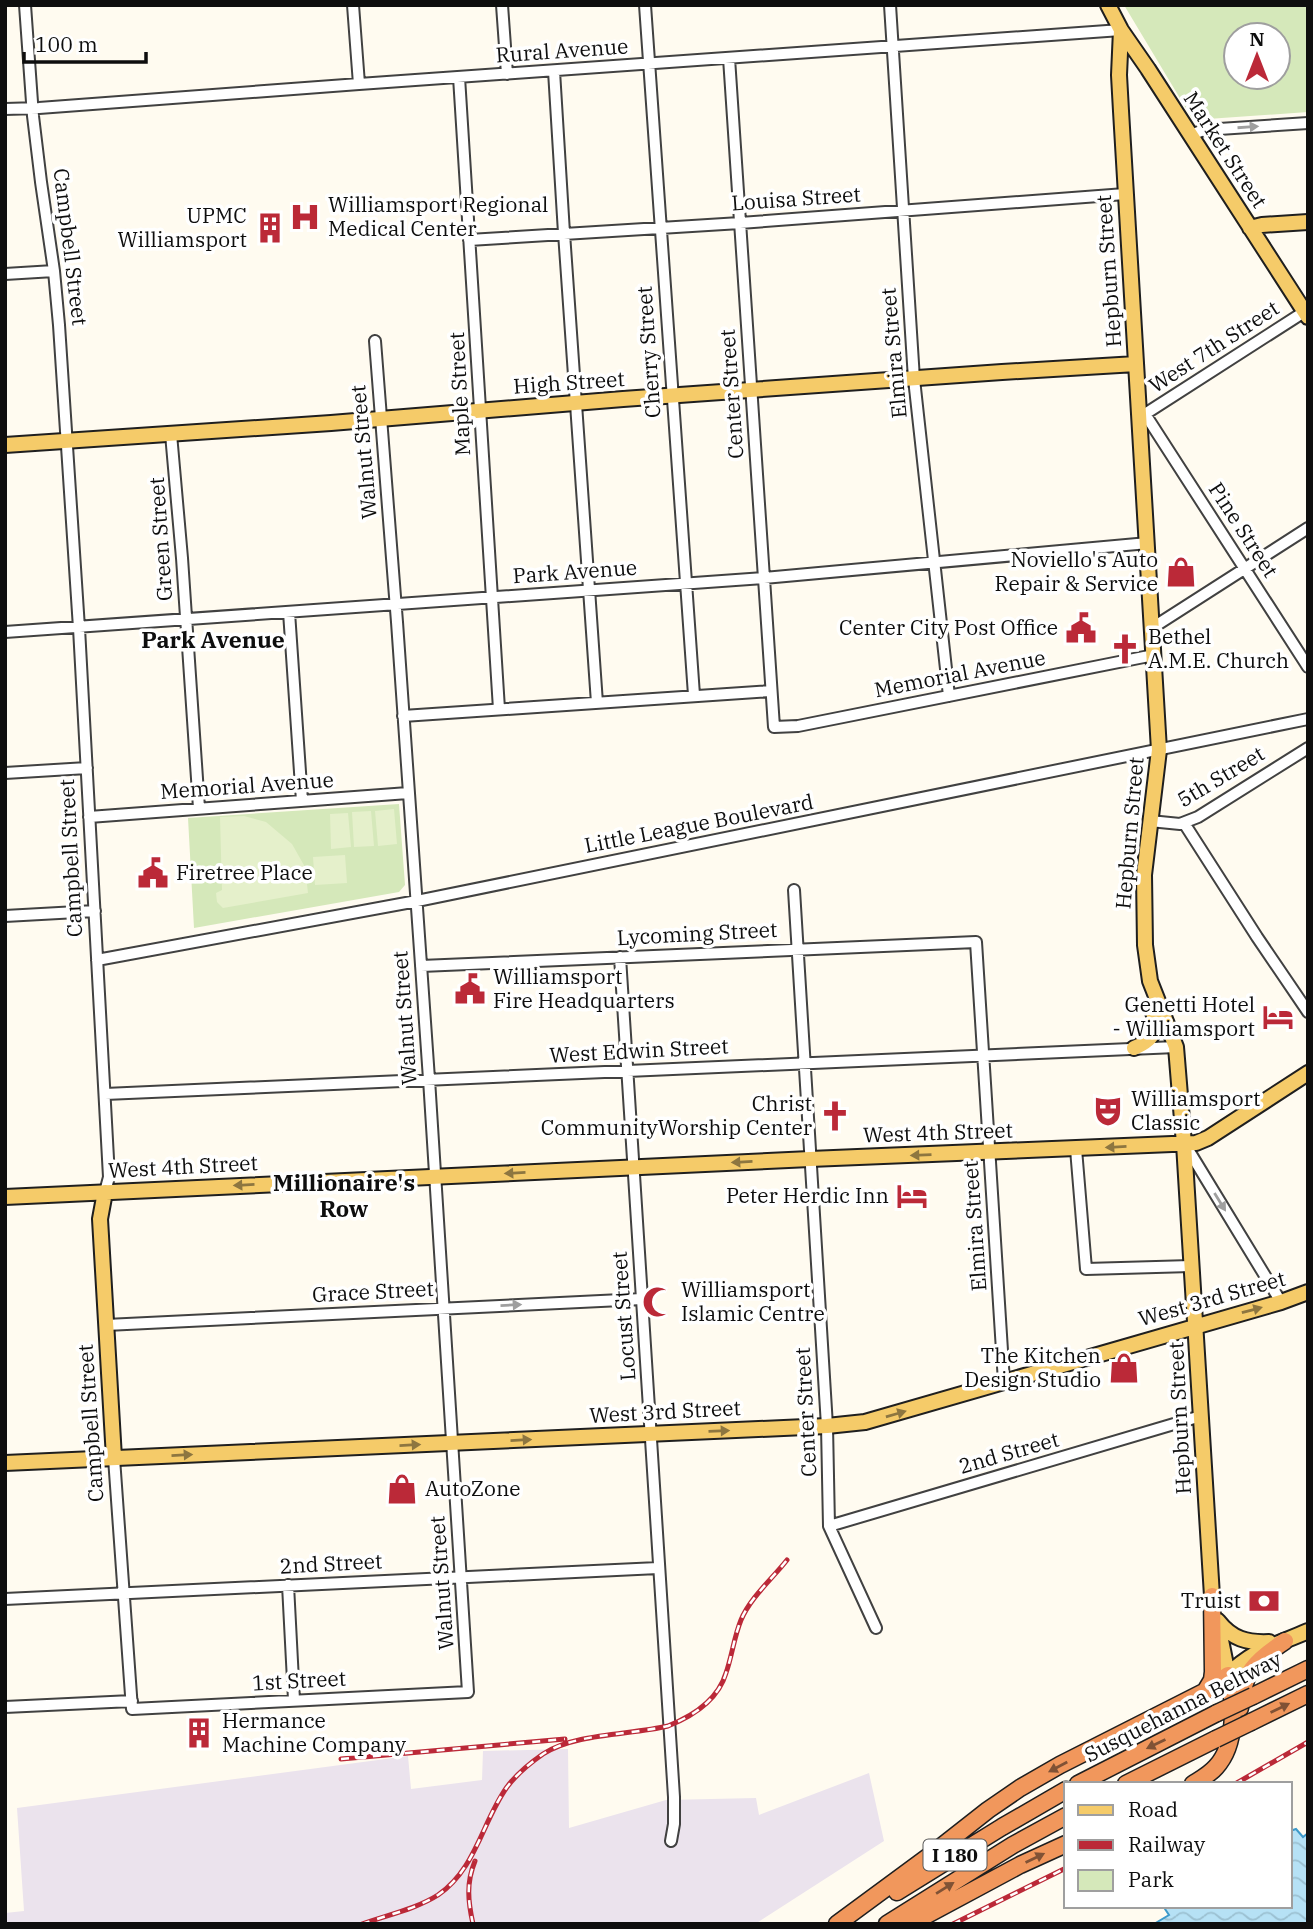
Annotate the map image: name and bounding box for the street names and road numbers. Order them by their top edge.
street label: Rural Avenue [495,31,629,69]
street label: Market Street [1178,86,1274,213]
street label: Campbell Street [47,167,95,327]
street label: Louisa Street [730,180,862,216]
street label: Hepburn Street [1089,194,1127,348]
street label: Cherry Street [629,285,667,419]
street label: Elmira Street [873,287,913,420]
street label: West 7th Street [1143,294,1284,399]
street label: Center Street [713,328,750,460]
street label: Maple Street [442,331,476,457]
street label: High Street [512,364,626,400]
street label: Walnut Street [343,384,383,520]
street label: Green Street [142,476,178,602]
street label: Pine Street [1203,476,1285,582]
street label: Park Avenue [512,553,638,589]
street label: Memorial Avenue [872,643,1048,703]
street label: 5th Street [1172,739,1269,813]
street label: Hepburn Street [1108,756,1150,910]
street label: Memorial Avenue [159,765,335,805]
street label: Campbell Street [52,778,88,938]
street label: Little League Boulevard [582,787,816,859]
street label: Lycoming Street [616,915,778,951]
street label: Walnut Street [385,950,423,1086]
street label: West Edwin Street [549,1031,729,1069]
street label: West 4th Street [863,1115,1013,1149]
street label: West 4th Street [107,1148,259,1184]
street label: Elmira Street [955,1160,993,1292]
street label: Locust Street [605,1250,641,1382]
street label: West 3rd Street [1135,1264,1288,1332]
street label: Grace Street [311,1274,434,1308]
street label: Hepburn Street [1161,1341,1197,1495]
street label: Campbell Street [71,1343,109,1503]
street label: Center Street [788,1346,822,1478]
street label: West 3rd Street [589,1393,741,1429]
street label: 2nd Street [956,1424,1062,1480]
street label: Walnut Street [422,1515,460,1651]
street label: 2nd Street [279,1546,383,1580]
street label: Susquehanna Beltway [1079,1644,1287,1768]
street label: 1st Street [251,1664,347,1696]
road number: I 180 [923,1840,986,1870]

